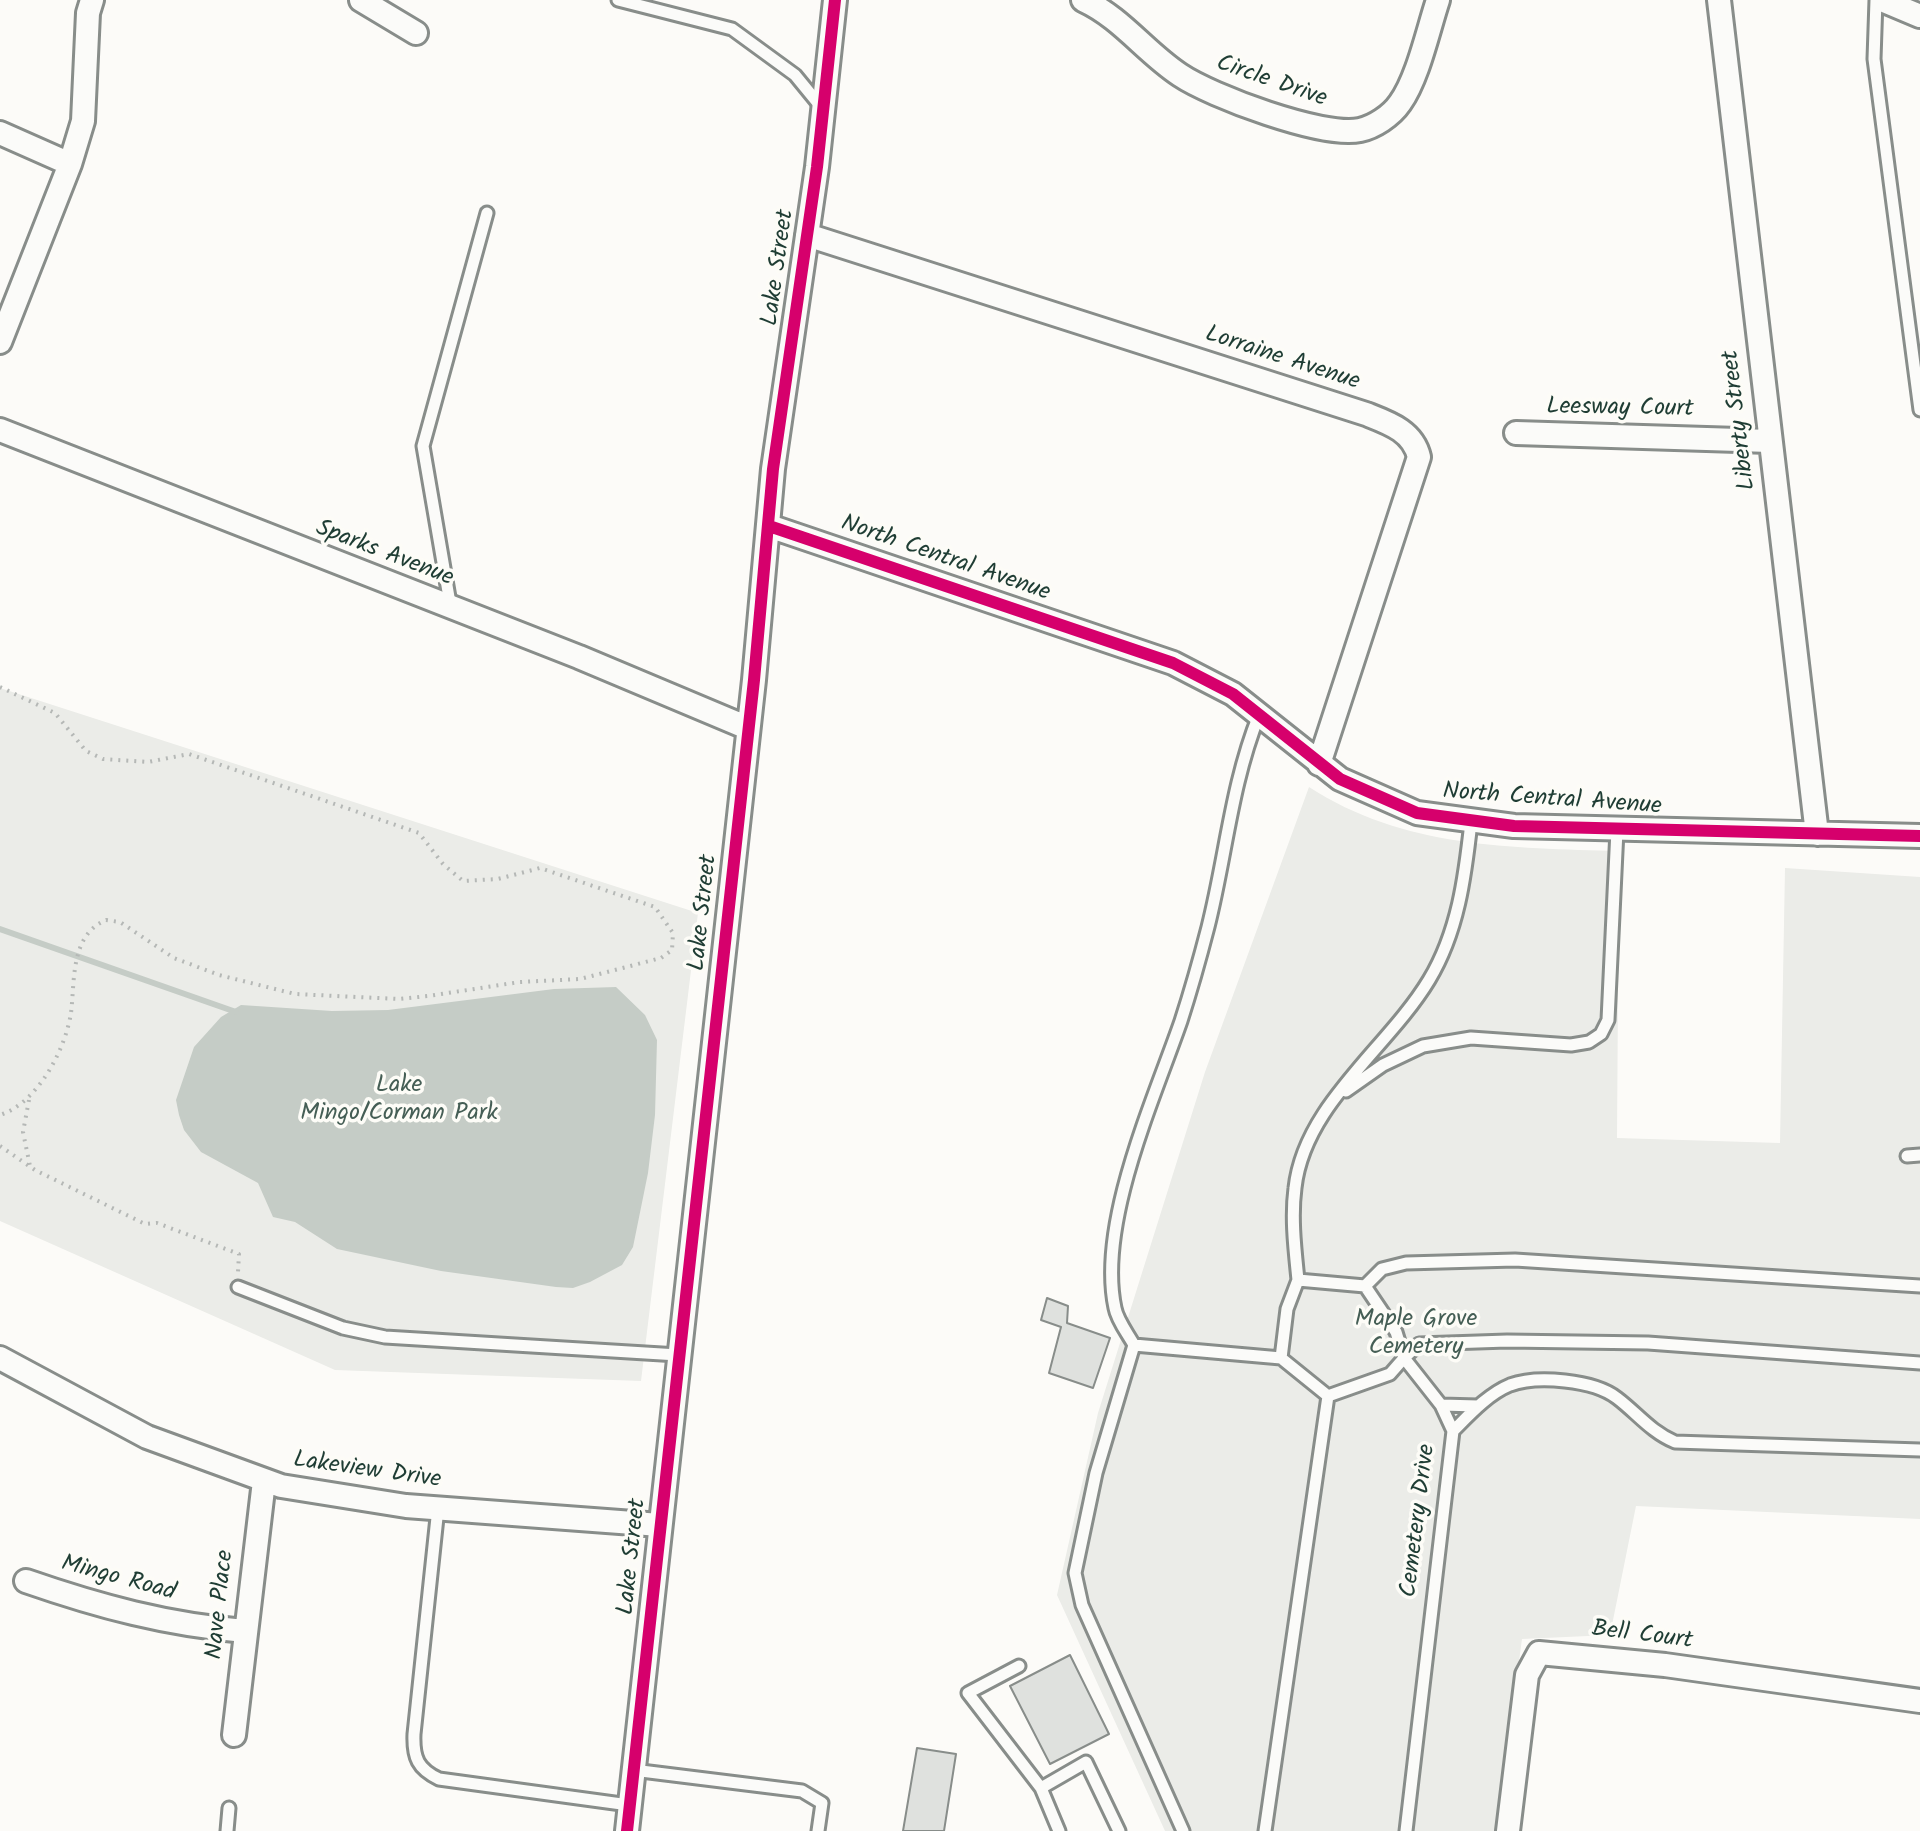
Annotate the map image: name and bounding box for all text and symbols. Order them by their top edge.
street label: Circle Drive [1212,51,1330,115]
street label: Lake Street [758,208,802,328]
street label: Lorraine Avenue [1201,321,1363,399]
street label: Liberty Street [1718,348,1764,492]
street label: Leesway Court [1546,394,1694,426]
street label: North Central Avenue [837,511,1053,609]
street label: Sparks Avenue [311,516,457,594]
street label: North Central Avenue [1442,779,1662,823]
street label: Lake Street [685,853,725,973]
park label: Lake Mingo/Corman Park [300,1073,498,1129]
park label: Maple Grove Cemetery [1355,1307,1477,1363]
street label: Cemetery Drive [1396,1443,1444,1599]
street label: Lakeview Drive [291,1447,443,1497]
street label: Lake Street [614,1497,654,1617]
street label: Nave Place [202,1549,242,1661]
street label: Mingo Road [58,1551,178,1609]
street label: Bell Court [1590,1617,1694,1657]

